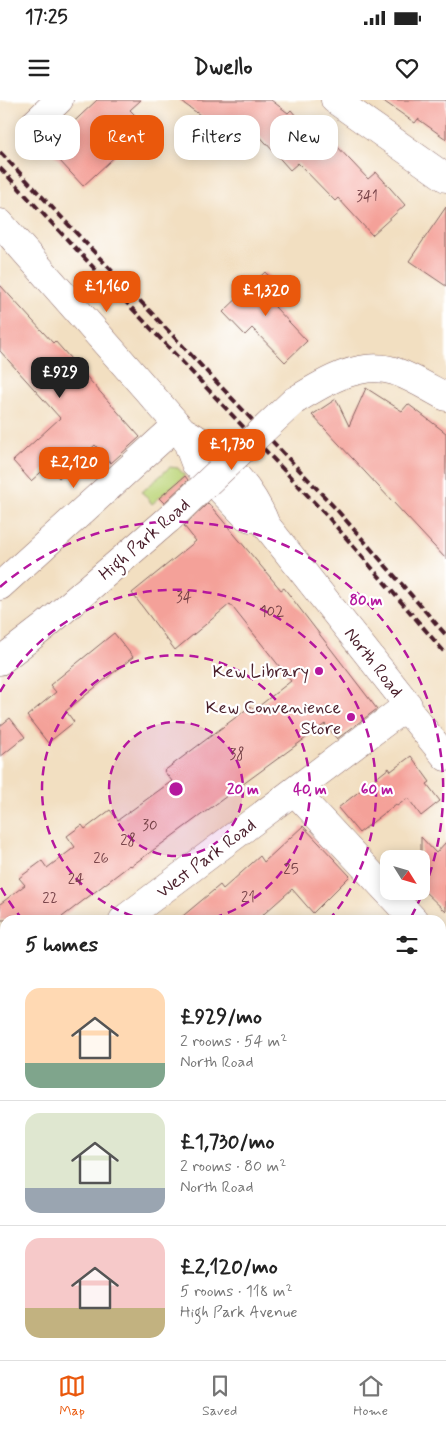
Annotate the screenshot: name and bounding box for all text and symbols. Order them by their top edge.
text: 17:25 [25,5,68,30]
icon: menu [25,54,53,82]
text: Dwello [193,54,253,82]
icon: heart [393,54,421,82]
chip: Buy [15,115,80,160]
chip: Rent [90,115,164,160]
chip: Filters [174,115,260,160]
chip: New [270,115,338,160]
house number: 341 [356,187,378,207]
pin: £1,160 [66,270,148,313]
pin: £1,320 [225,274,307,317]
text: £1,160 [84,276,130,297]
text: £1,320 [242,280,290,301]
pin: £929 [30,356,90,399]
text: £929 [42,362,78,383]
pin: £1,730 [191,428,273,471]
text: £1,730 [209,434,255,455]
pin: £2,120 [33,446,115,489]
text: £2,120 [50,452,98,473]
street label: High Park Road [94,493,197,588]
house number: 34 [176,588,192,608]
text: 80 m [349,591,383,611]
house number: 102 [260,602,284,622]
street label: North Road [338,623,408,703]
place label: Kew Library [212,660,309,684]
marker: Kew Library [313,665,325,677]
place label: Kew Convenience Store [206,696,341,741]
marker: Kew Convenience Store [345,711,357,723]
house number: 38 [229,745,245,765]
centre of rings [167,780,185,798]
text: 20 m [227,780,259,800]
text: 40 m [293,780,327,800]
text: 60 m [361,780,393,800]
street label: West Park Road [152,814,261,904]
house number: 30 [142,816,158,836]
house number: 28 [120,831,136,851]
house number: 26 [93,849,109,869]
north arrow [380,850,430,900]
map controls [380,850,430,900]
house number: 25 [283,860,299,880]
house number: 24 [68,870,84,890]
house number: 21 [241,888,255,908]
house number: 22 [42,889,58,909]
text: 5 homes [25,931,98,959]
icon: filters [393,931,421,959]
text: £929/mo [180,1003,262,1031]
icon: home [65,1008,125,1068]
text: 2 rooms · 54 m² [180,1031,287,1052]
text: North Road [180,1052,253,1073]
text: £1,730/mo [180,1128,274,1156]
icon: home [65,1133,125,1193]
text: 2 rooms · 80 m² [180,1156,286,1177]
text: North Road [180,1177,253,1198]
text: £2,120/mo [180,1253,278,1281]
icon: home [65,1258,125,1318]
text: 5 rooms · 118 m² [180,1281,293,1302]
text: High Park Avenue [180,1302,297,1323]
tab: Map [58,1372,86,1420]
tab: Saved [202,1372,237,1420]
tab: Home [353,1372,388,1420]

